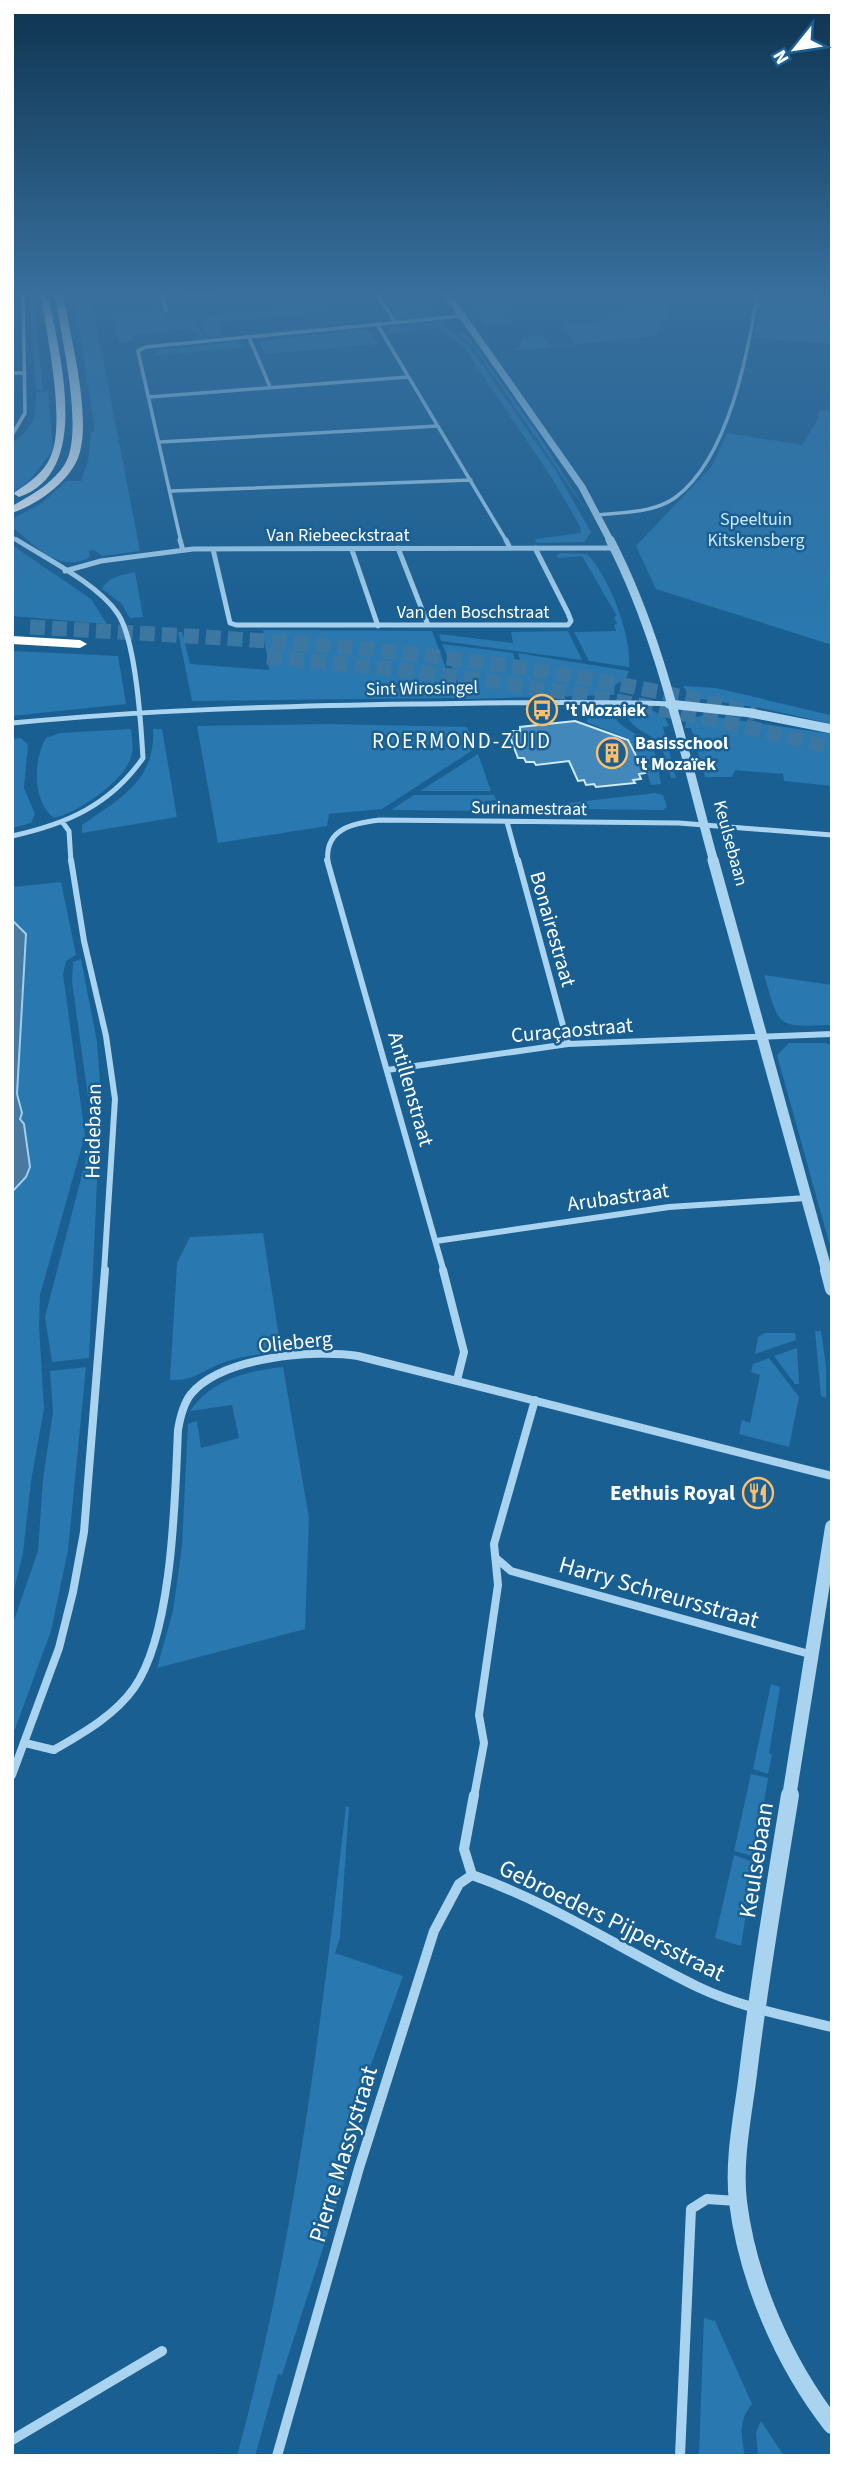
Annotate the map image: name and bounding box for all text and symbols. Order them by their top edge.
north arrow [760,14,830,84]
text: N [767,45,796,69]
park label: Speeltuin Kitskensberg [707,507,805,553]
street label: Van Riebeeckstraat [267,523,409,548]
street label: Van den Boschstraat [397,600,549,625]
street label: Sint Wirosingel [366,675,478,702]
bus stop icon: 't Mozaiek [525,693,559,727]
place label: 't Mozaiek [565,698,646,723]
district label: ROERMOND-ZUID [372,726,552,756]
place label: Basisschool 't Mozaïek [635,731,728,777]
building icon: Basisschool 't Mozaïek [595,736,629,770]
street label: Surinamestraat [471,795,587,822]
street label: Keulsebaan [707,798,754,889]
street label: Bonairestraat [522,868,584,990]
street label: Curaçaostraat [510,1010,634,1050]
street label: Antillenstraat [380,1028,442,1150]
street label: Heidebaan [77,1083,109,1179]
street label: Arubastraat [565,1175,671,1219]
street label: Olieberg [256,1323,334,1361]
restaurant icon: Eethuis Royal [741,1476,775,1510]
place label: Eethuis Royal [610,1478,735,1508]
street label: Harry Schreursstraat [555,1547,763,1638]
street label: Keulsebaan [730,1800,783,1921]
street label: Gebroeders Pijpersstraat [493,1850,731,1990]
street label: Pierre Massystraat [300,2062,387,2247]

